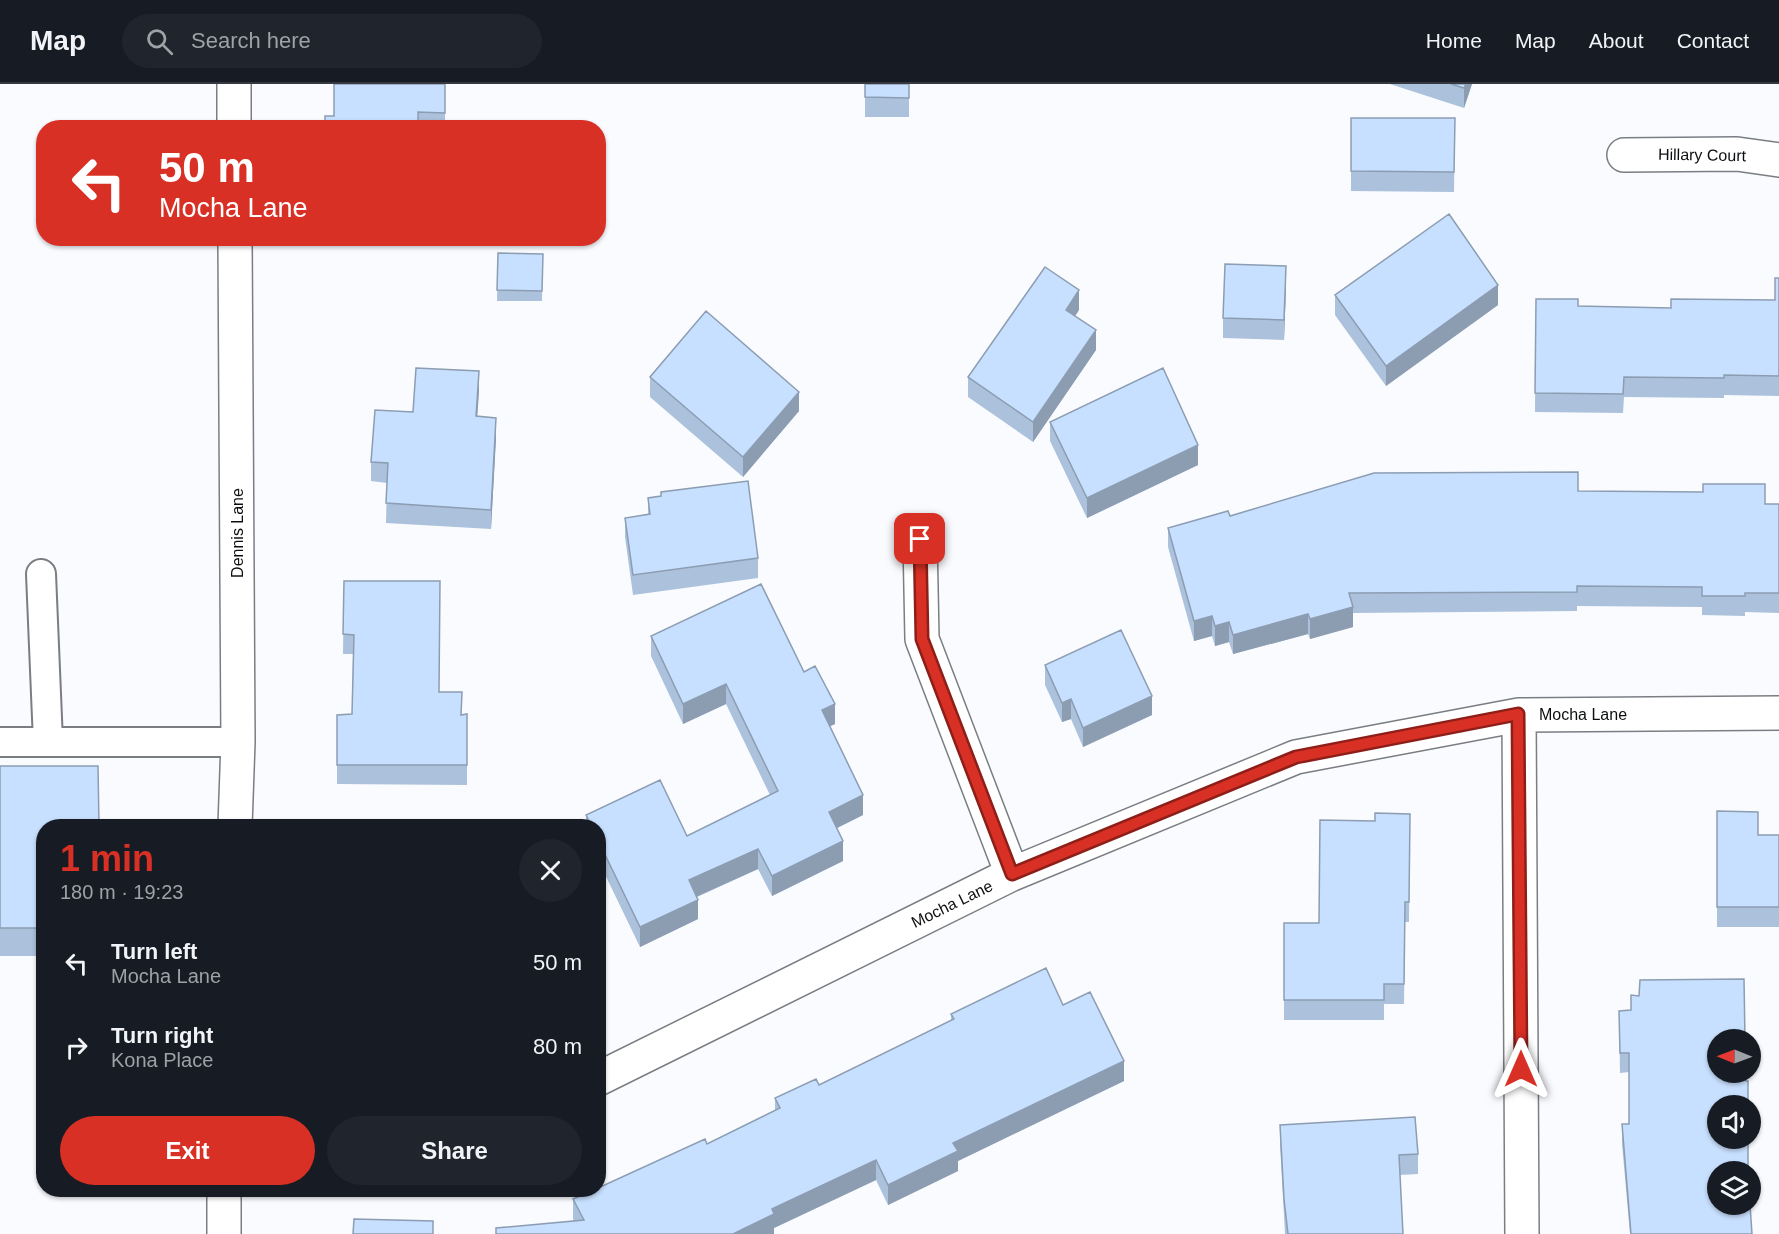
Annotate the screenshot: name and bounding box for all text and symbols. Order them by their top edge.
search box [122,14,542,68]
text: Map [30,25,86,56]
icon: search [143,25,176,58]
text: Search here [191,28,311,53]
text: Home [1426,29,1482,52]
text: Map [1515,29,1556,52]
text: About [1589,29,1644,52]
text: Contact [1677,29,1749,52]
icon: left [60,144,138,222]
text: 50 m [159,144,255,191]
street label: Hillary Court [1658,146,1747,164]
text: Mocha Lane [159,193,308,223]
street label: Dennis Lane [229,488,246,578]
pin [894,513,945,564]
icon: arrive [903,522,936,555]
street label: Mocha Lane [1539,706,1627,723]
text: 1 min [60,838,154,879]
button: close [519,839,582,902]
street label: Mocha Lane [909,877,995,931]
text: 180 m · 19:23 [60,881,183,903]
text: Turn left [111,939,197,964]
icon: left [60,947,93,980]
text: 50 m [533,950,582,975]
text: Mocha Lane [111,965,221,987]
text: Turn right [111,1023,213,1048]
north arrow [1707,1029,1761,1083]
map controls [1707,1029,1761,1215]
icon: right [60,1031,93,1064]
text: 80 m [533,1034,582,1059]
position arrow [1489,1037,1553,1101]
text: Kona Place [111,1049,213,1071]
button: sound [1707,1095,1761,1149]
button: Exit [60,1116,315,1185]
button: Share [327,1116,582,1185]
button: layers [1707,1161,1761,1215]

